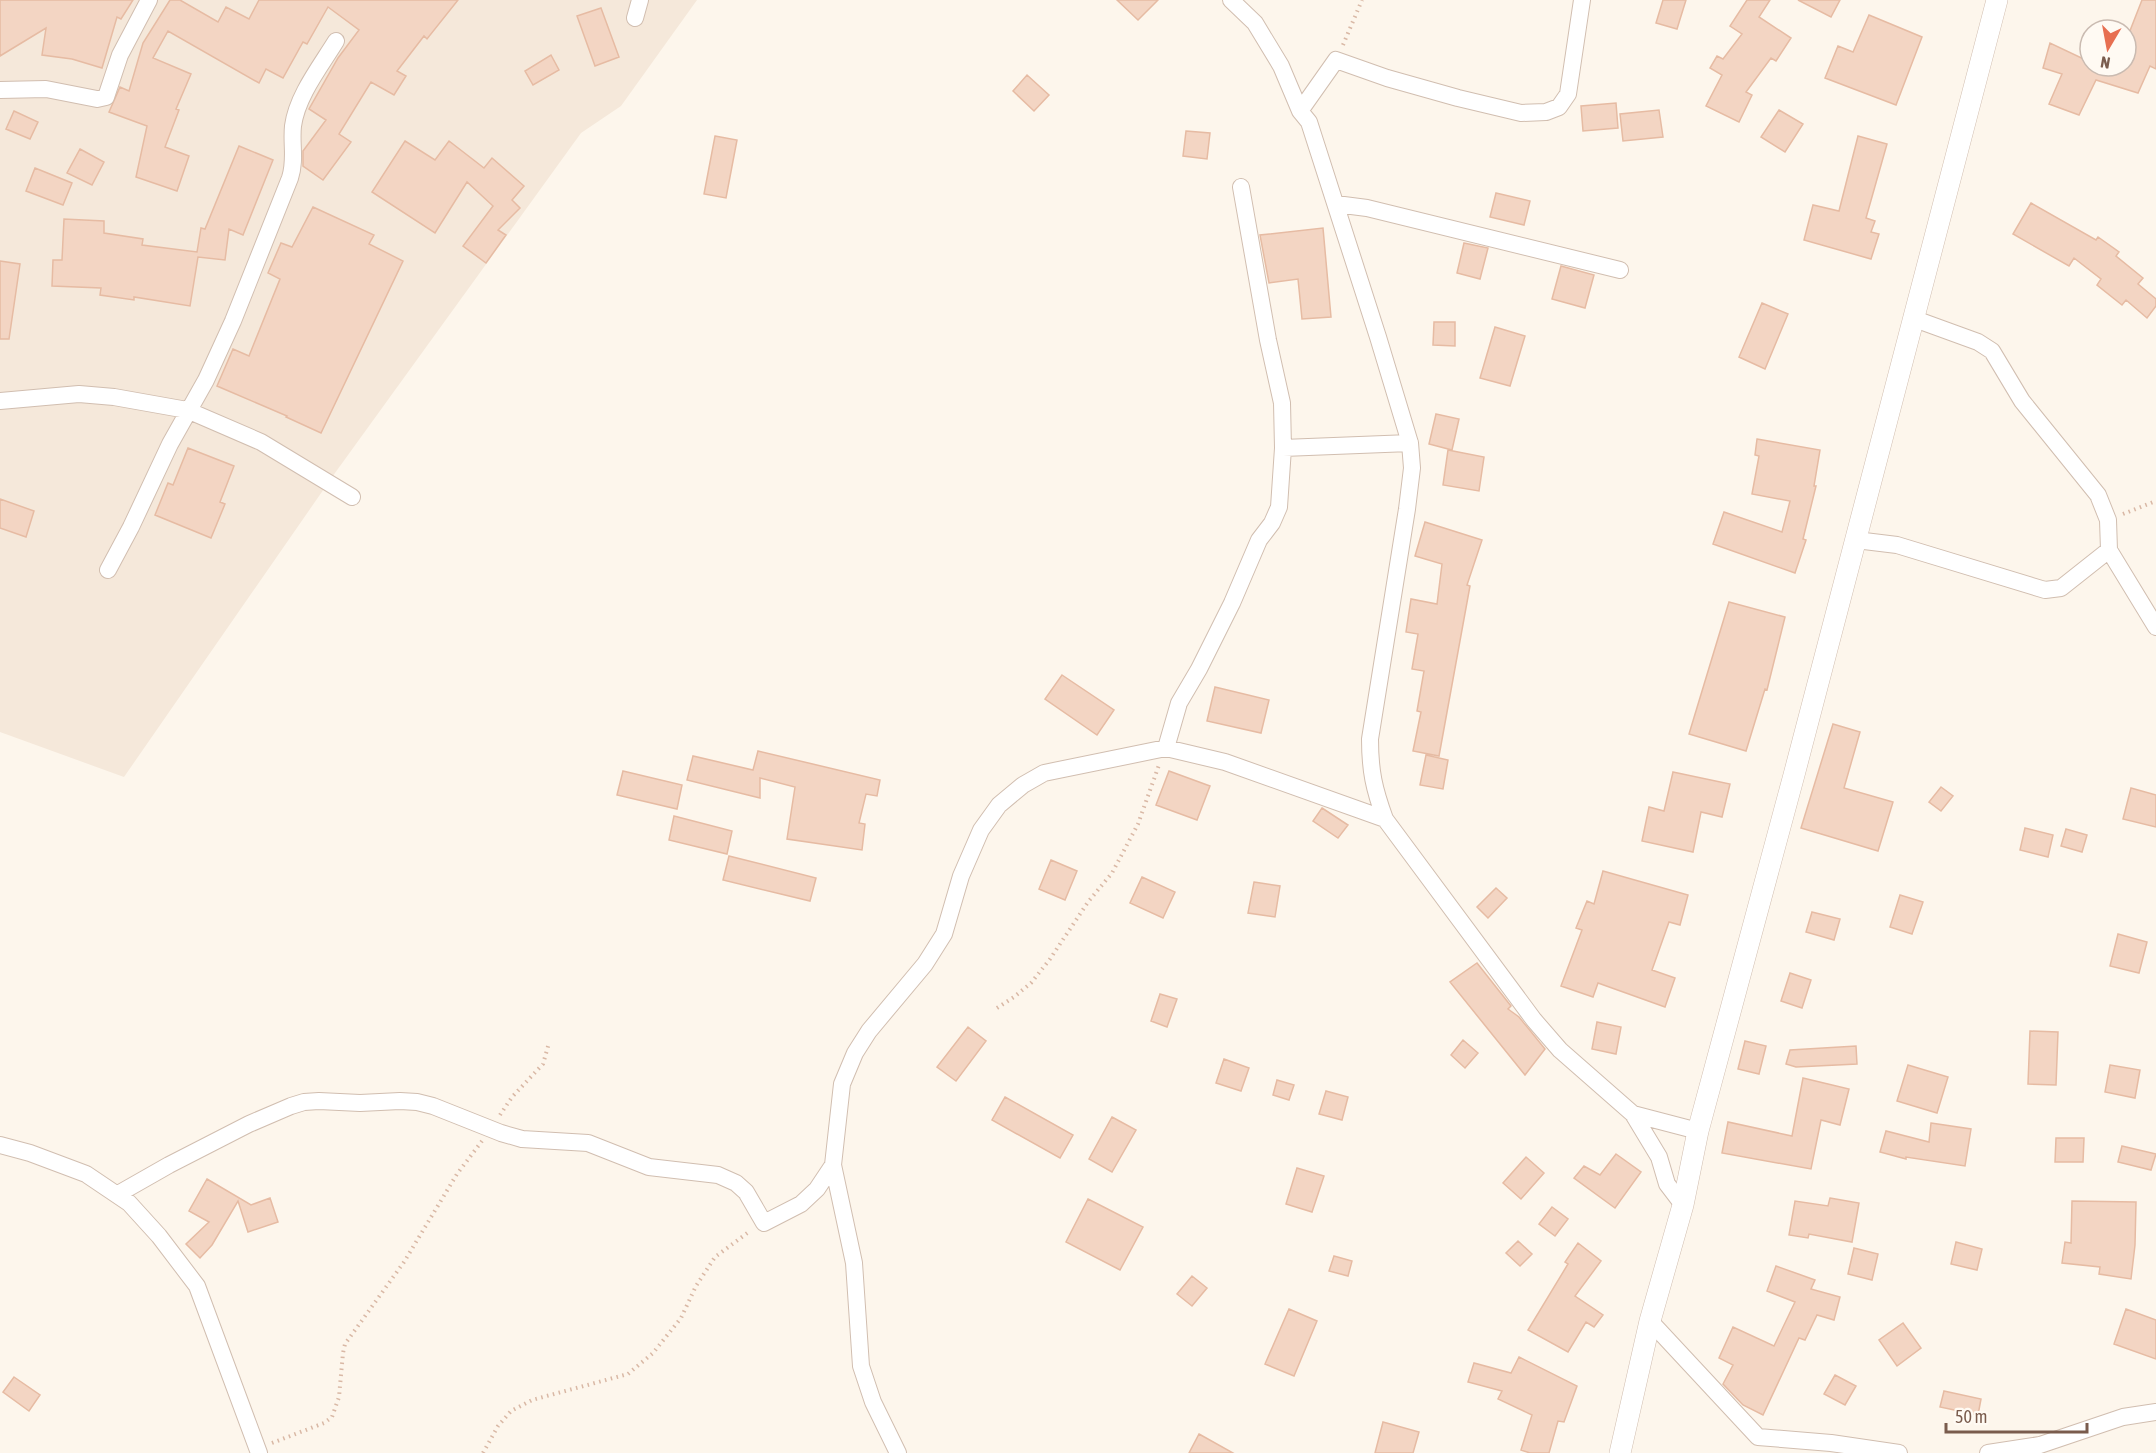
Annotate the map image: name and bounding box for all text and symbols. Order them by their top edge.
north arrow [2078,18,2138,78]
text: N [2099,53,2112,72]
scale bar [1946,1396,2087,1434]
text: 50 m [1955,1406,1987,1427]

